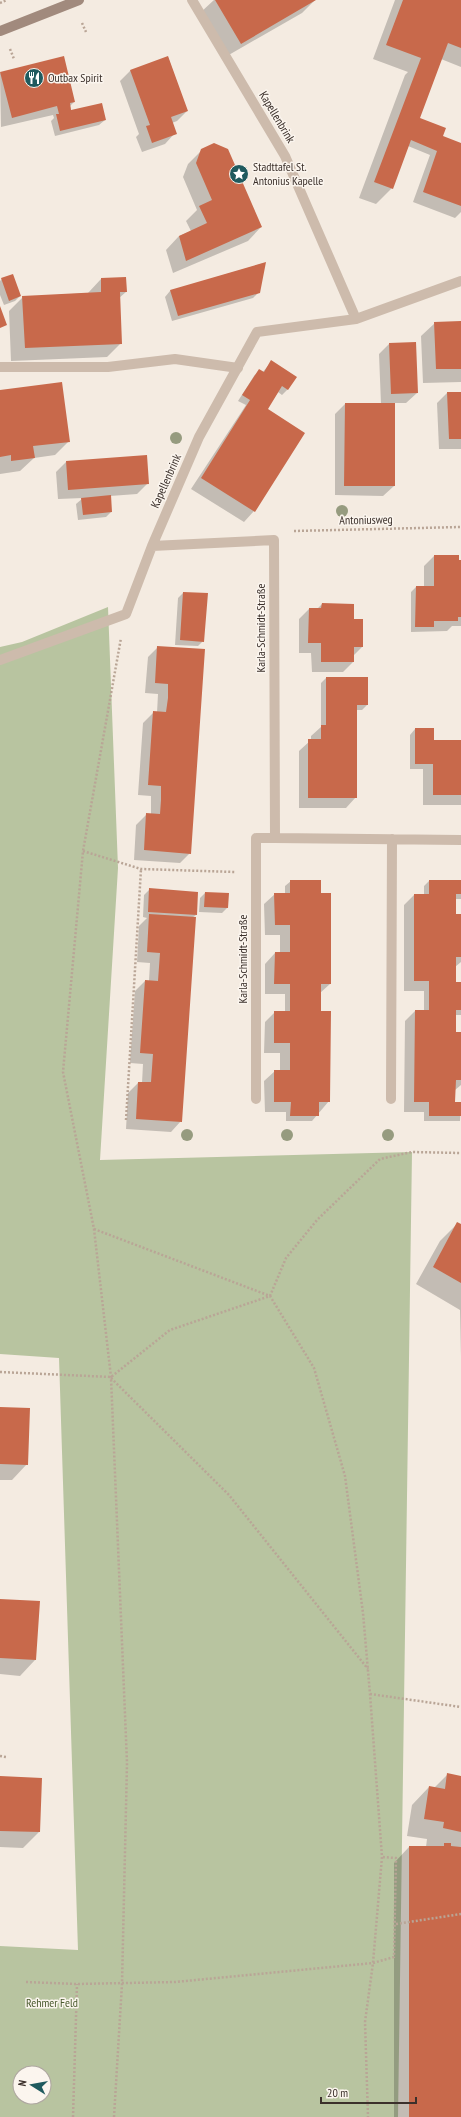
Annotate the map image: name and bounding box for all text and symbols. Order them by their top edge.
restaurant icon: Outbax Spirit [23,67,45,89]
place label: Outbax Spirit [48,70,103,85]
street label: Kapellenbrink [256,88,299,146]
place label: Stadttafel St. Antonius Kapelle [253,159,323,188]
place icon: Stadttafel St. Antonius Kapelle [228,163,250,185]
street label: Kapellenbrink [147,451,184,510]
street label: Antoniusweg [339,512,393,527]
street label: Karla-Schmidt-Straße [253,583,268,673]
street label: Karla-Schmidt-Straße [235,914,250,1004]
park label: Rehmer Feld [26,1995,78,2010]
north arrow [12,2065,52,2105]
text: N [15,2079,30,2087]
scale bar [321,2079,416,2105]
text: 20 m [327,2085,348,2100]

